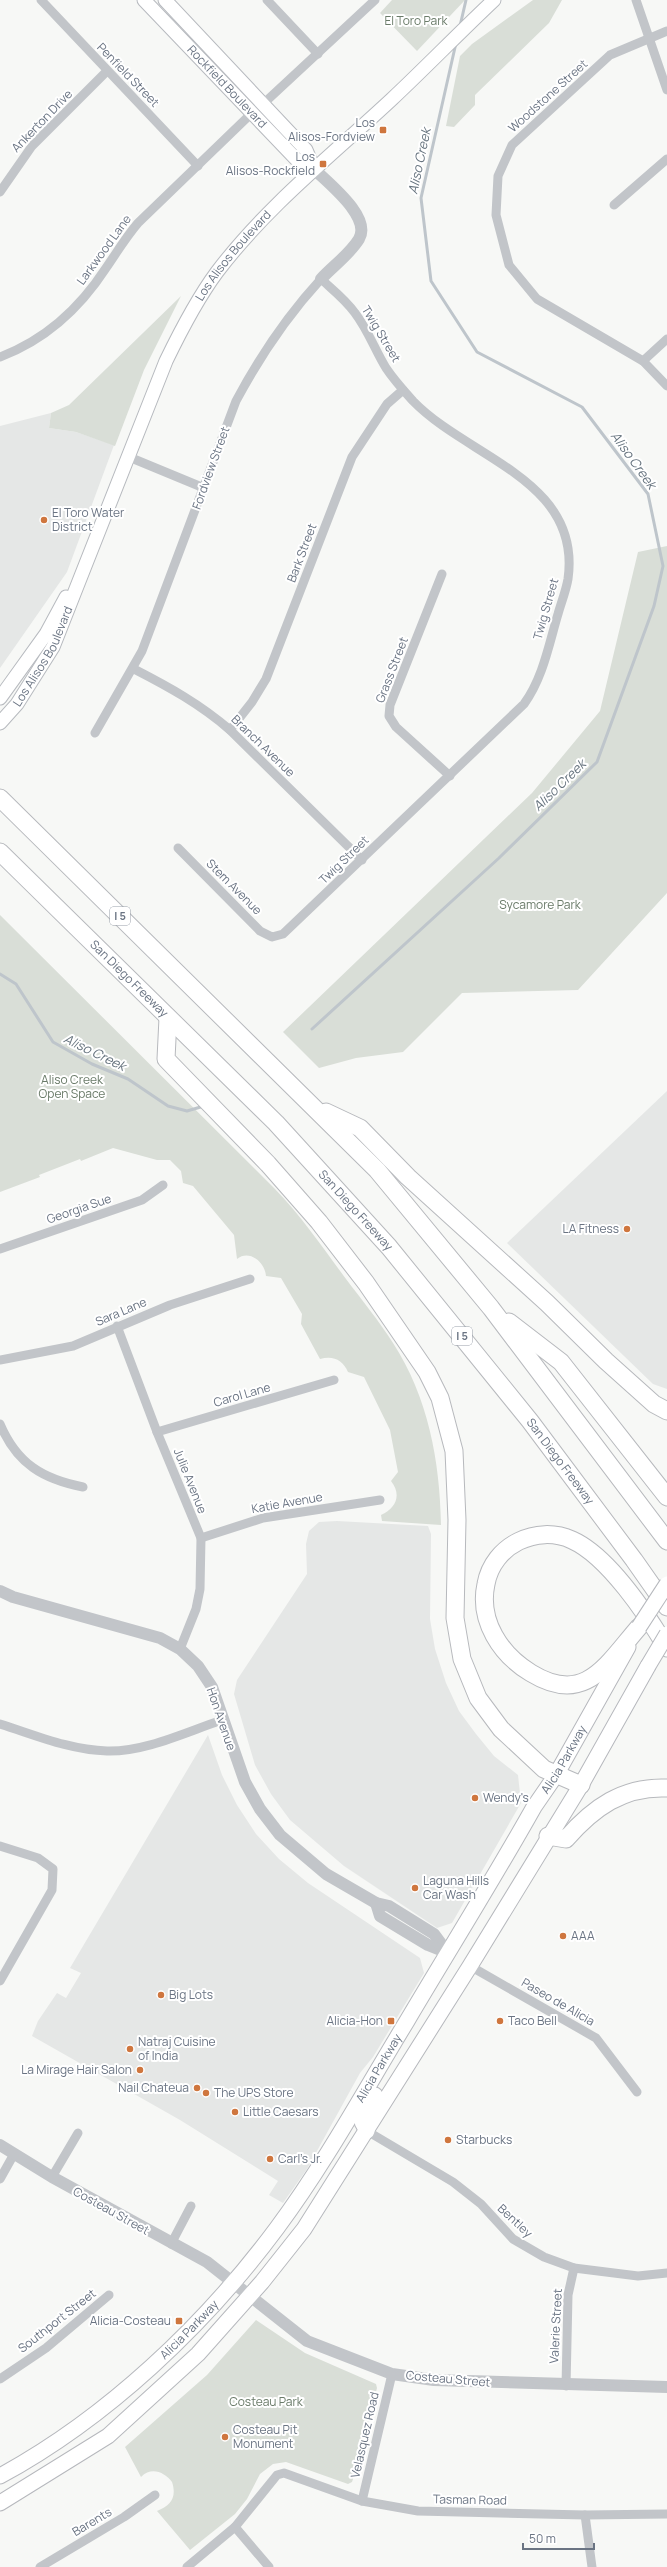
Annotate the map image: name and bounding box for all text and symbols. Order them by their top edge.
park label: El Toro Park [385,12,449,29]
street label: Penfield Street [93,39,163,111]
street label: Rockfield Boulevard [184,41,271,132]
street label: Woodstone Street [504,55,591,136]
street label: Ankerton Drive [7,86,76,156]
place label: Los Alisos-Fordview [288,114,375,145]
water label: Aliso Creek [403,124,435,196]
marker: Los Alisos-Fordview [378,125,388,135]
place label: Los Alisos-Rockfield [226,148,315,179]
marker: Los Alisos-Rockfield [318,159,328,169]
street label: Los Alisos Boulevard [191,206,275,304]
street label: Larkwood Lane [72,211,135,288]
street label: Twig Street [358,302,405,365]
street label: Fordview Street [188,424,233,512]
water label: Aliso Creek [607,428,662,494]
place label: El Toro Water District [52,504,125,535]
marker: El Toro Water District [39,515,49,525]
street label: Bark Street [282,521,321,585]
street label: Twig Street [529,576,562,642]
street label: Los Alisos Boulevard [9,604,76,710]
street label: Grass Street [371,634,412,705]
street label: Branch Avenue [228,711,299,780]
water label: Aliso Creek [529,754,591,815]
street label: Twig Street [315,831,372,888]
street label: Stem Avenue [203,855,266,918]
park label: Sycamore Park [499,896,582,913]
road number: I 5 [110,907,130,925]
street label: San Diego Freeway [87,936,173,1021]
water label: Aliso Creek [61,1029,131,1076]
park label: Aliso Creek Open Space [39,1071,105,1102]
street label: San Diego Freeway [315,1166,398,1255]
street label: Georgia Sue [44,1190,113,1227]
place label: LA Fitness [563,1220,619,1237]
marker: LA Fitness [622,1224,632,1234]
street label: Sara Lane [93,1293,149,1330]
road number: I 5 [452,1327,472,1345]
street label: Carol Lane [211,1378,272,1411]
street label: San Diego Freeway [523,1414,599,1508]
street label: Julie Avenue [170,1446,211,1516]
street label: Katie Avenue [250,1488,324,1517]
street label: Hon Avenue [203,1685,240,1753]
street label: Alicia Parkway [537,1721,591,1797]
place label: Wendy's [483,1789,529,1806]
marker: Wendy's [470,1793,480,1803]
place label: Laguna Hills Car Wash [423,1872,489,1903]
marker: Laguna Hills Car Wash [410,1883,420,1893]
place label: AAA [571,1927,595,1944]
marker: AAA [558,1931,568,1941]
street label: Paseo de Alicia [518,1974,598,2029]
place label: Big Lots [169,1986,213,2003]
marker: Big Lots [156,1990,166,2000]
place label: Alicia-Hon [326,2012,383,2029]
place label: Taco Bell [508,2012,557,2029]
marker: Alicia-Hon [386,2016,396,2026]
marker: Taco Bell [495,2016,505,2026]
street label: Alicia Parkway [351,2030,406,2105]
place label: Natraj Cuisine of India [138,2033,216,2064]
marker: Natraj Cuisine of India [125,2044,135,2054]
place label: La Mirage Hair Salon [21,2061,132,2078]
marker: La Mirage Hair Salon [135,2065,145,2075]
place label: Nail Chateua [118,2079,189,2096]
marker: Nail Chateua [192,2083,202,2093]
place label: The UPS Store [214,2084,293,2101]
marker: The UPS Store [201,2088,211,2098]
place label: Little Caesars [243,2103,319,2120]
marker: Little Caesars [230,2107,240,2117]
place label: Starbucks [456,2131,512,2148]
marker: Starbucks [443,2135,453,2145]
place label: Carl's Jr. [278,2150,322,2167]
marker: Carl's Jr. [265,2154,275,2164]
street label: Costeau Street [70,2183,153,2239]
street label: Bentley [494,2200,537,2242]
street label: Southport Street [14,2285,99,2356]
street label: Valerie Street [545,2288,566,2364]
street label: Alicia Parkway [156,2296,222,2363]
place label: Alicia-Costeau [90,2312,171,2329]
marker: Alicia-Costeau [174,2316,184,2326]
street label: Costeau Street [405,2366,491,2391]
street label: Velasquez Road [346,2390,383,2480]
park label: Costeau Park [229,2393,304,2410]
place label: Costeau Pit Monument [233,2421,298,2452]
marker: Costeau Pit Monument [220,2432,230,2442]
street label: Tasman Road [433,2490,507,2509]
street label: Barents [69,2503,115,2540]
scale bar [523,2525,594,2551]
text: 50 m [529,2530,556,2547]

